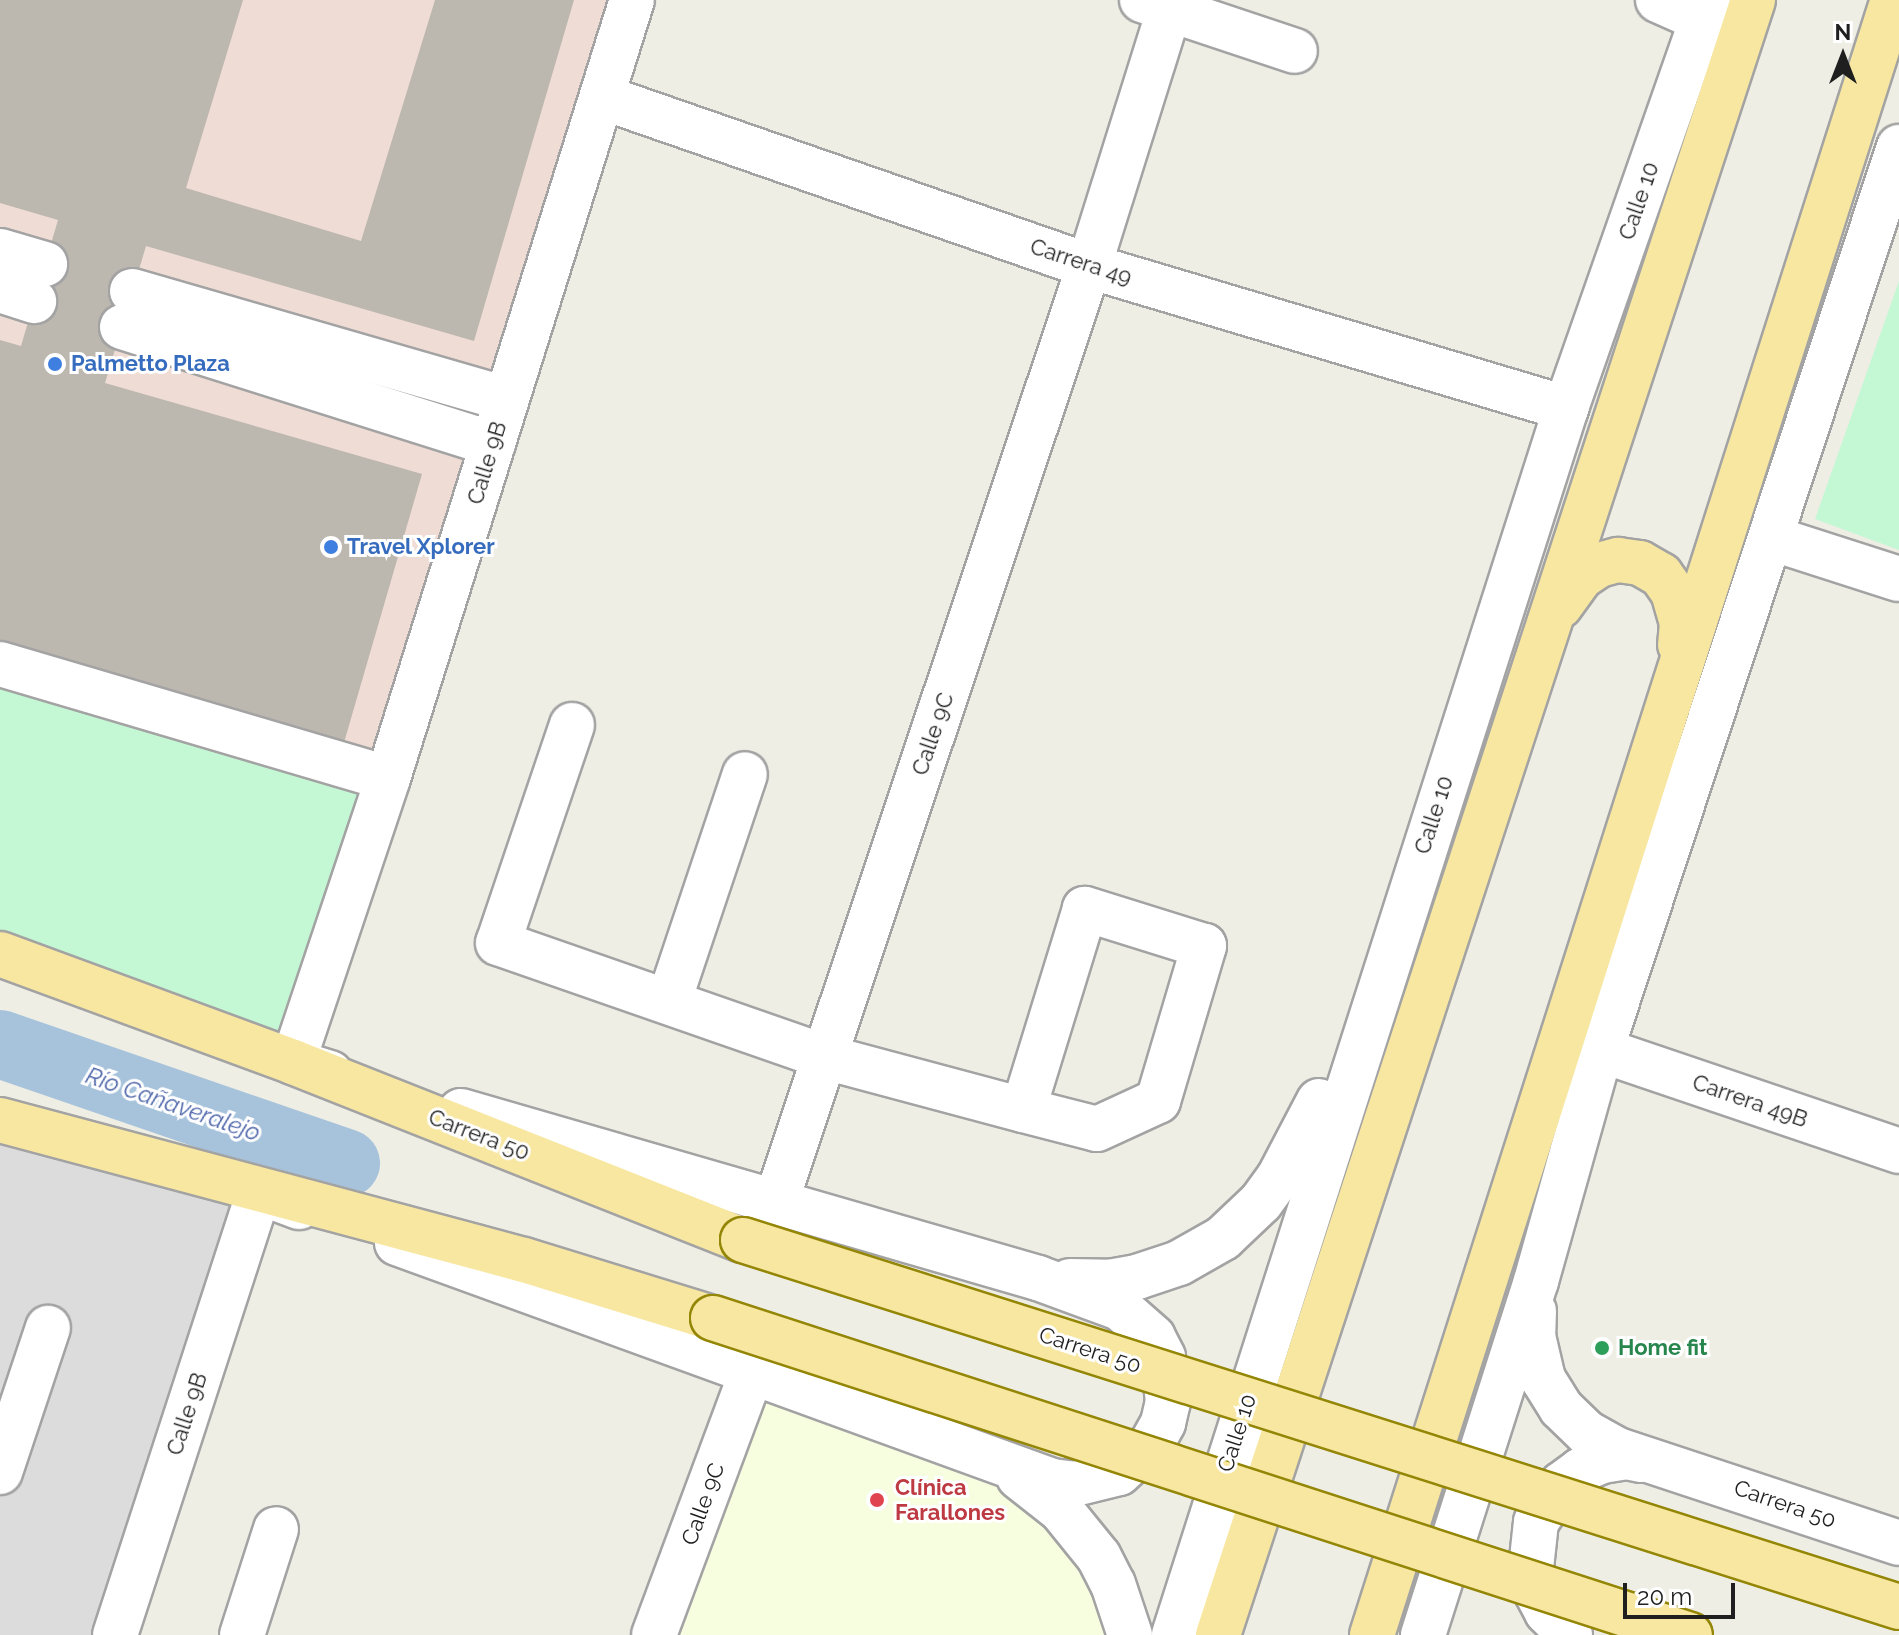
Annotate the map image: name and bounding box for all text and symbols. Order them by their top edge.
north arrow [1803,16,1883,96]
text: N [1835,19,1851,45]
street label: Calle 10 [1613,159,1665,243]
street label: Carrera 49 [1027,233,1135,291]
place label: Palmetto Plaza [71,351,230,377]
marker: Palmetto Plaza [46,355,64,373]
street label: Calle 9B [462,418,512,508]
place label: Travel Xplorer [347,534,496,560]
marker: Travel Xplorer [322,538,340,556]
street label: Calle 9C [907,689,959,779]
street label: Calle 10 [1409,773,1459,857]
water label: Río Cañaveralejo [82,1061,264,1147]
street label: Carrera 49B [1689,1069,1811,1133]
street label: Carrera 50 [425,1104,533,1166]
street label: Carrera 50 [1036,1321,1144,1379]
place label: Home fit [1618,1335,1707,1361]
marker: Home fit [1593,1339,1611,1357]
street label: Calle 9B [161,1369,213,1459]
street label: Calle 10 [1212,1391,1262,1475]
street label: Calle 9C [676,1459,730,1549]
place label: Clínica Farallones [895,1474,1005,1526]
street label: Carrera 50 [1731,1474,1839,1534]
marker: Clínica Farallones [866,1489,888,1511]
scale bar [1627,1567,1739,1617]
text: 20 m [1637,1582,1692,1611]

